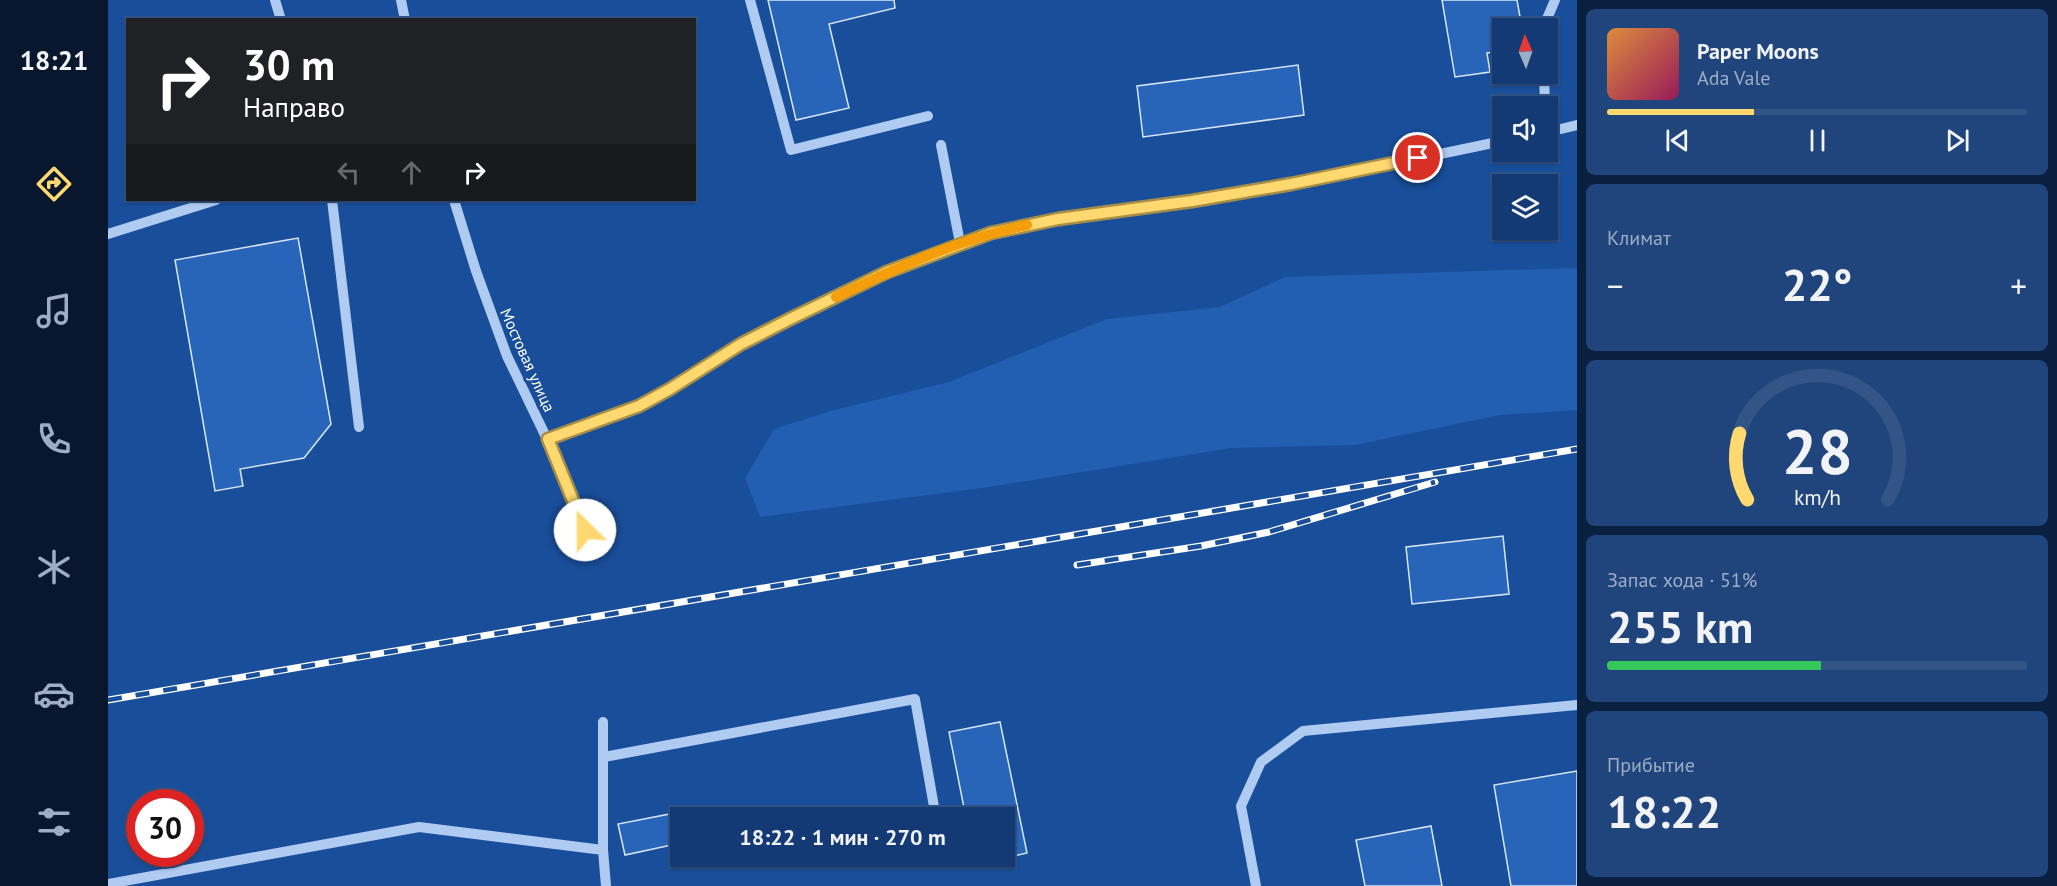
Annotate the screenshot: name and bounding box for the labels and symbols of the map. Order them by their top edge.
north arrow [1492,18,1558,84]
pin [1392,132,1443,183]
street label: Мостовая улица [496,305,560,415]
position arrow [553,498,617,562]
speed limit sign: 30 [126,789,204,867]

